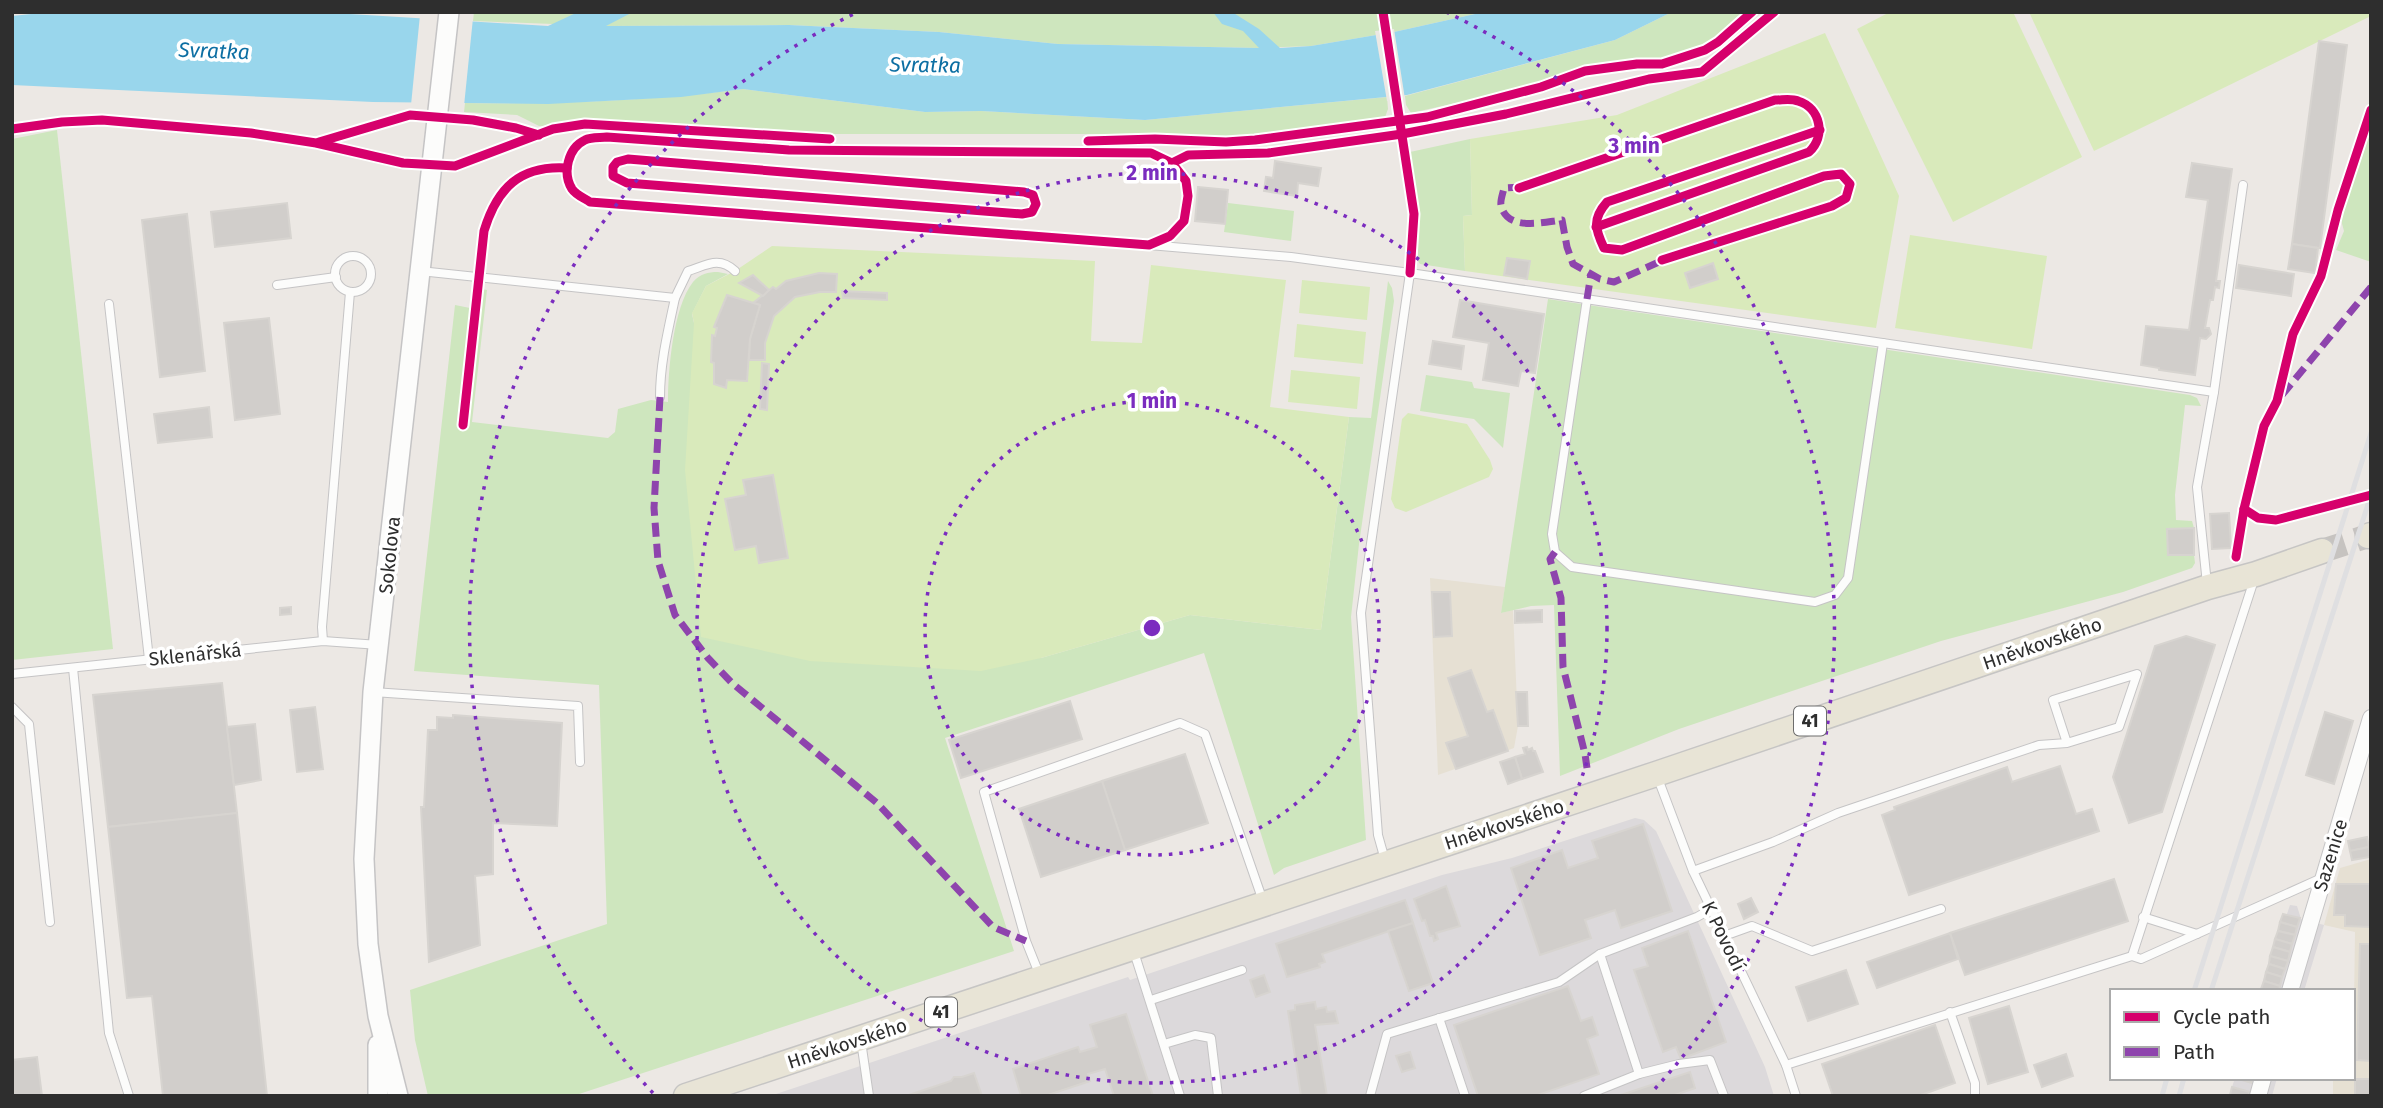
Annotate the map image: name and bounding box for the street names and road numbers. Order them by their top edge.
street label: Sokolova [374,515,405,595]
street label: Hněvkovského [1980,612,2105,675]
street label: Sklenářská [148,638,243,671]
road number: 41 [1794,706,1826,736]
street label: Hněvkovského [1441,794,1567,855]
street label: Sazenice [2309,816,2352,894]
street label: K Povodí [1697,897,1750,975]
road number: 41 [925,998,957,1027]
street label: Hněvkovského [784,1013,910,1074]

